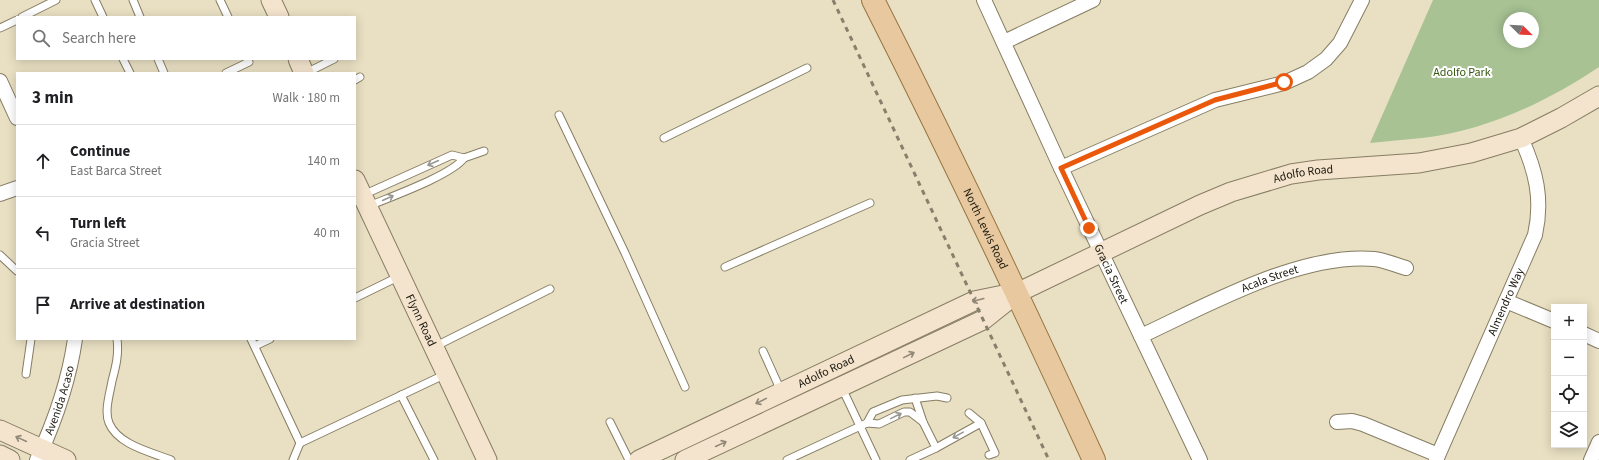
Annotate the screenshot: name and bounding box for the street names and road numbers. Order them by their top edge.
street label: Adolfo Road [1271,160,1334,187]
street label: North Lewis Road [959,185,1012,272]
street label: Gracia Street [1090,241,1133,307]
street label: Acala Street [1238,260,1300,297]
street label: Almendro Way [1483,265,1528,338]
street label: Flynn Road [401,291,441,349]
street label: Adolfo Road [795,351,857,392]
street label: Avenida Acaso [40,364,78,438]

